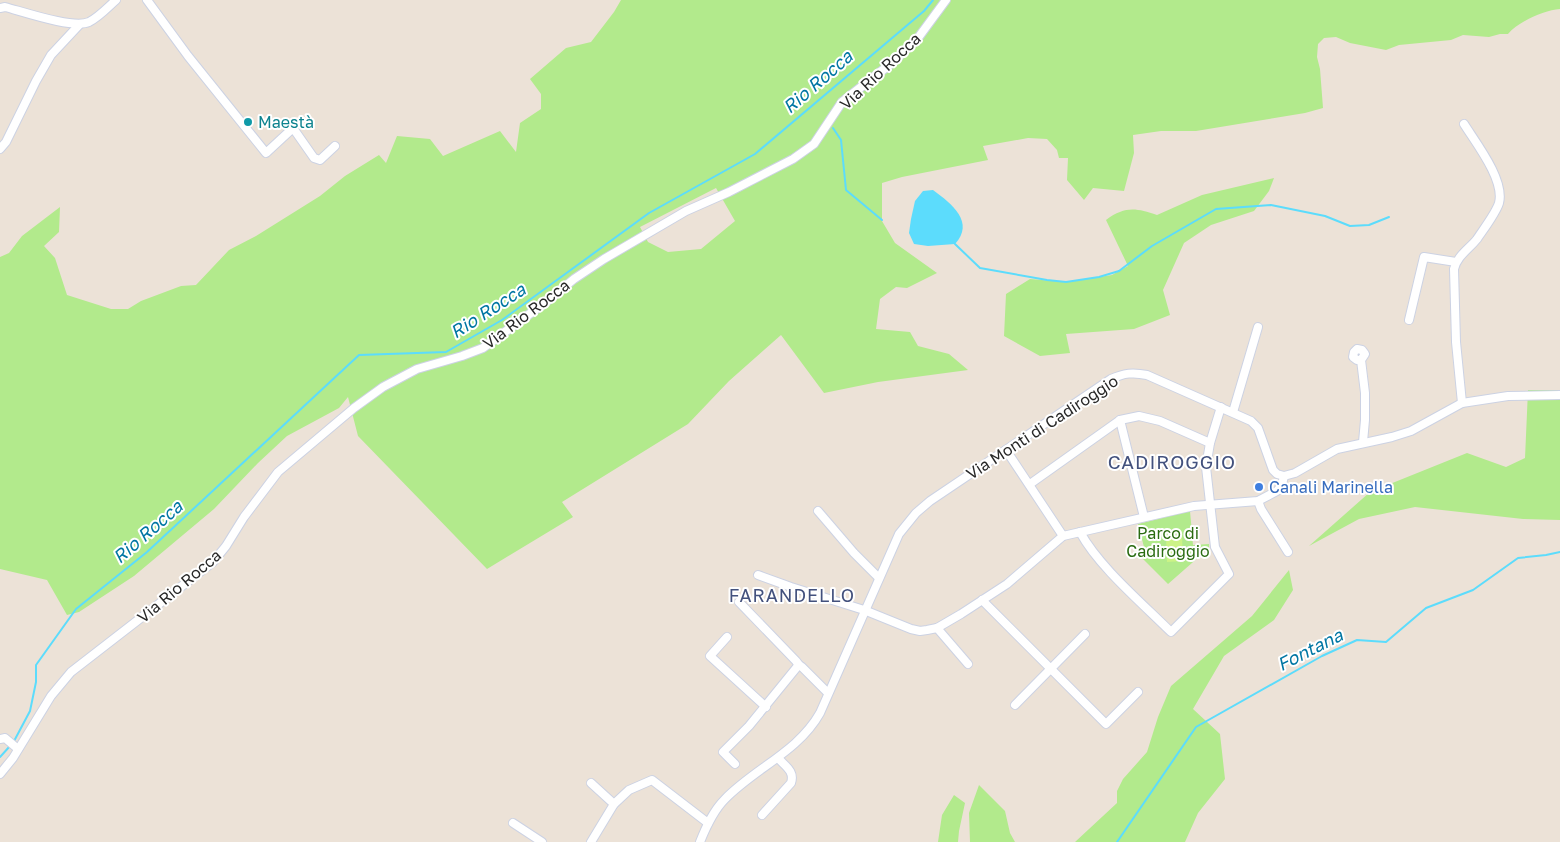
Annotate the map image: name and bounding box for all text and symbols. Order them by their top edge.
street label: Via Rio Rocca [835,28,925,114]
water label: Rio Rocca [778,45,857,117]
place label: Maestà [258,112,314,132]
marker: Maestà [242,116,254,128]
street label: Via Rio Rocca [479,275,573,353]
water label: Rio Rocca [446,277,530,343]
street label: Via Monti di Cadiroggio [962,370,1122,484]
district label: CADIROGGIO [1108,450,1236,473]
place label: Canali Marinella [1269,477,1393,497]
marker: Canali Marinella [1253,481,1265,493]
water label: Rio Rocca [108,495,187,567]
park label: Parco di Cadiroggio [1126,523,1210,561]
street label: Via Rio Rocca [133,545,225,627]
district label: FARANDELLO [729,584,855,606]
water label: Fontana [1273,623,1347,675]

